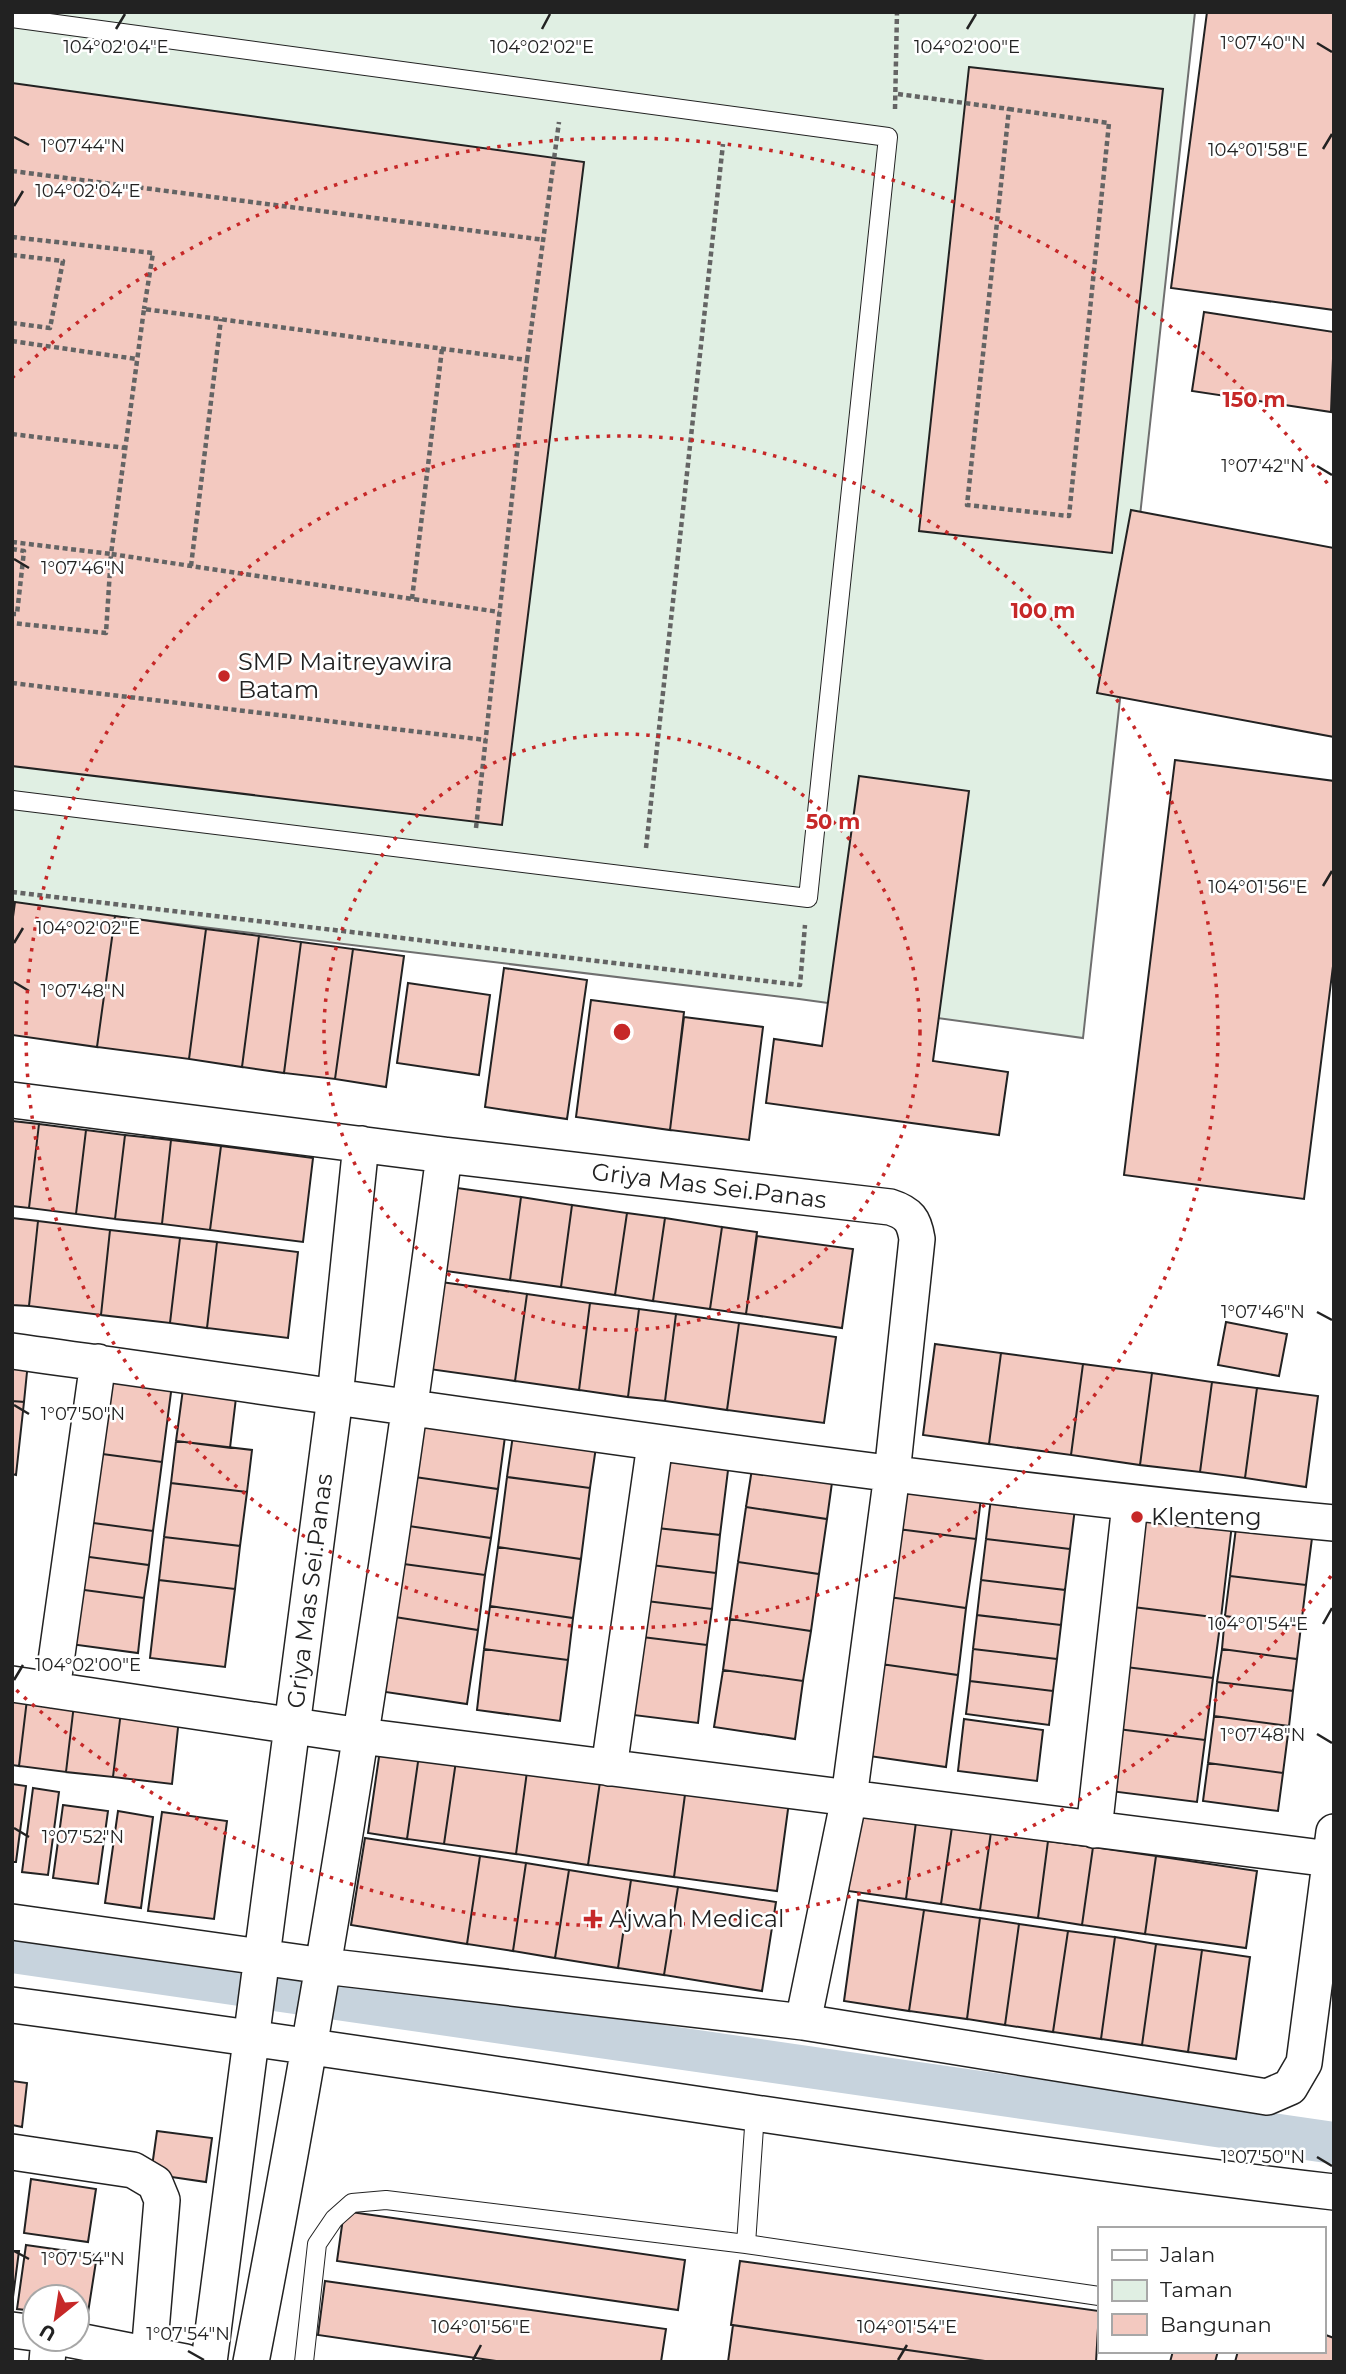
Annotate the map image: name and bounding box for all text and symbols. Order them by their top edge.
text: 1°07'40"N [1220,32,1306,54]
text: 104°02'04"E [63,36,169,58]
text: 104°02'02"E [490,36,594,58]
text: 104°02'00"E [914,36,1020,58]
text: 1°07'44"N [41,135,125,157]
text: 104°01'58"E [1208,139,1308,161]
text: 104°02'04"E [35,180,141,202]
text: 150 m [1223,387,1285,412]
text: 1°07'42"N [1221,455,1305,477]
text: 1°07'46"N [41,557,125,579]
text: 100 m [1011,598,1075,623]
place label: SMP Maitreyawira Batam [238,647,453,704]
marker: SMP Maitreyawira Batam [216,668,232,684]
text: 50 m [806,809,860,834]
text: 104°01'56"E [1208,876,1308,898]
text: 104°02'02"E [36,917,140,939]
text: 1°07'48"N [41,980,125,1002]
centre of rings [610,1020,634,1044]
street label: Griya Mas Sei.Panas [590,1157,828,1214]
text: 1°07'46"N [1221,1301,1305,1323]
text: 1°07'50"N [41,1403,125,1425]
street label: Griya Mas Sei.Panas [281,1472,338,1710]
place label: Klenteng [1151,1502,1262,1531]
marker: Klenteng [1129,1509,1145,1525]
text: 104°01'54"E [1208,1613,1308,1635]
text: 104°02'00"E [35,1654,141,1676]
text: 1°07'48"N [1221,1724,1305,1746]
text: 1°07'52"N [42,1826,124,1848]
place label: Ajwah Medical [609,1904,784,1933]
marker: Ajwah Medical [583,1909,603,1929]
text: 1°07'50"N [1221,2146,1305,2168]
legend [1098,2227,1325,2353]
text: Jalan [1159,2242,1215,2267]
text: 1°07'54"N [41,2248,125,2270]
text: Taman [1160,2277,1233,2302]
north arrow [21,2283,91,2353]
text: Bangunan [1160,2312,1272,2337]
text: 104°01'56"E [431,2316,531,2338]
text: 104°01'54"E [857,2316,957,2338]
text: U [36,2319,60,2346]
text: 1°07'54"N [146,2323,230,2345]

